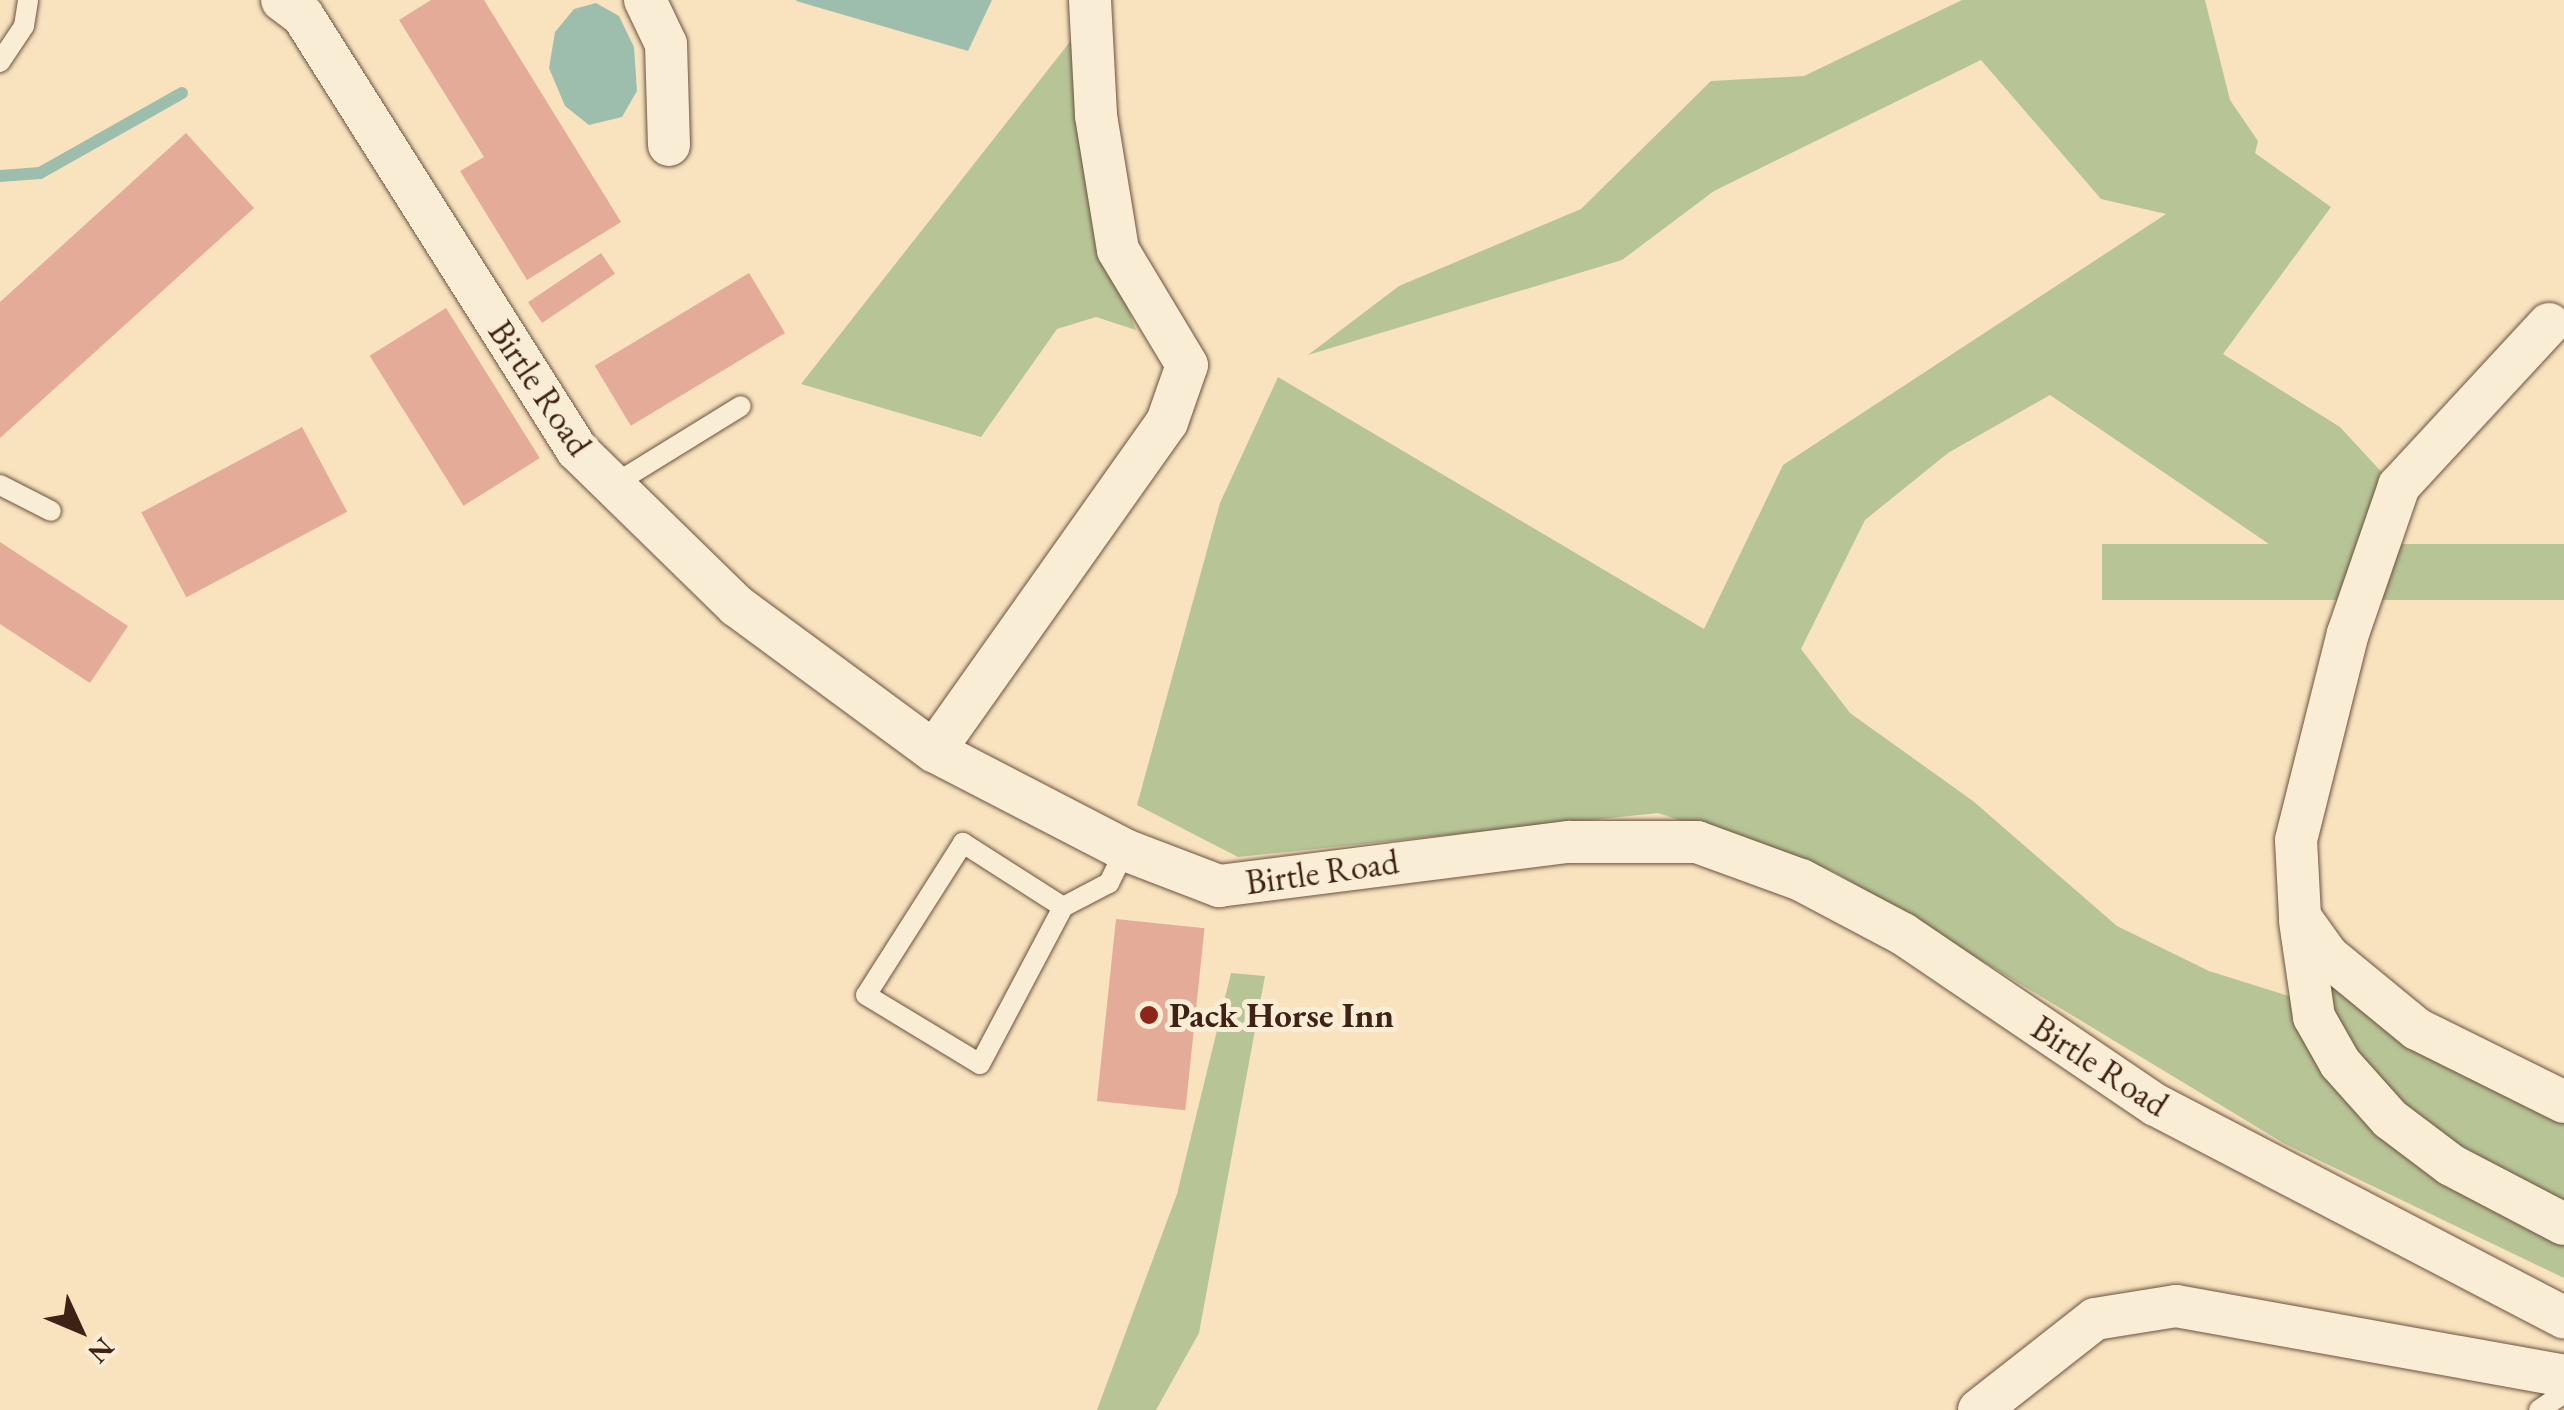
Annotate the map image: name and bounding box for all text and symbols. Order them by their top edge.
street label: Birtle Road [480,312,600,464]
street label: Birtle Road [1243,840,1401,904]
place label: Pack Horse Inn [1169,994,1394,1036]
marker: Pack Horse Inn [1138,1004,1160,1026]
street label: Birtle Road [2024,1006,2176,1126]
north arrow [30,1280,130,1380]
text: N [81,1330,122,1371]

